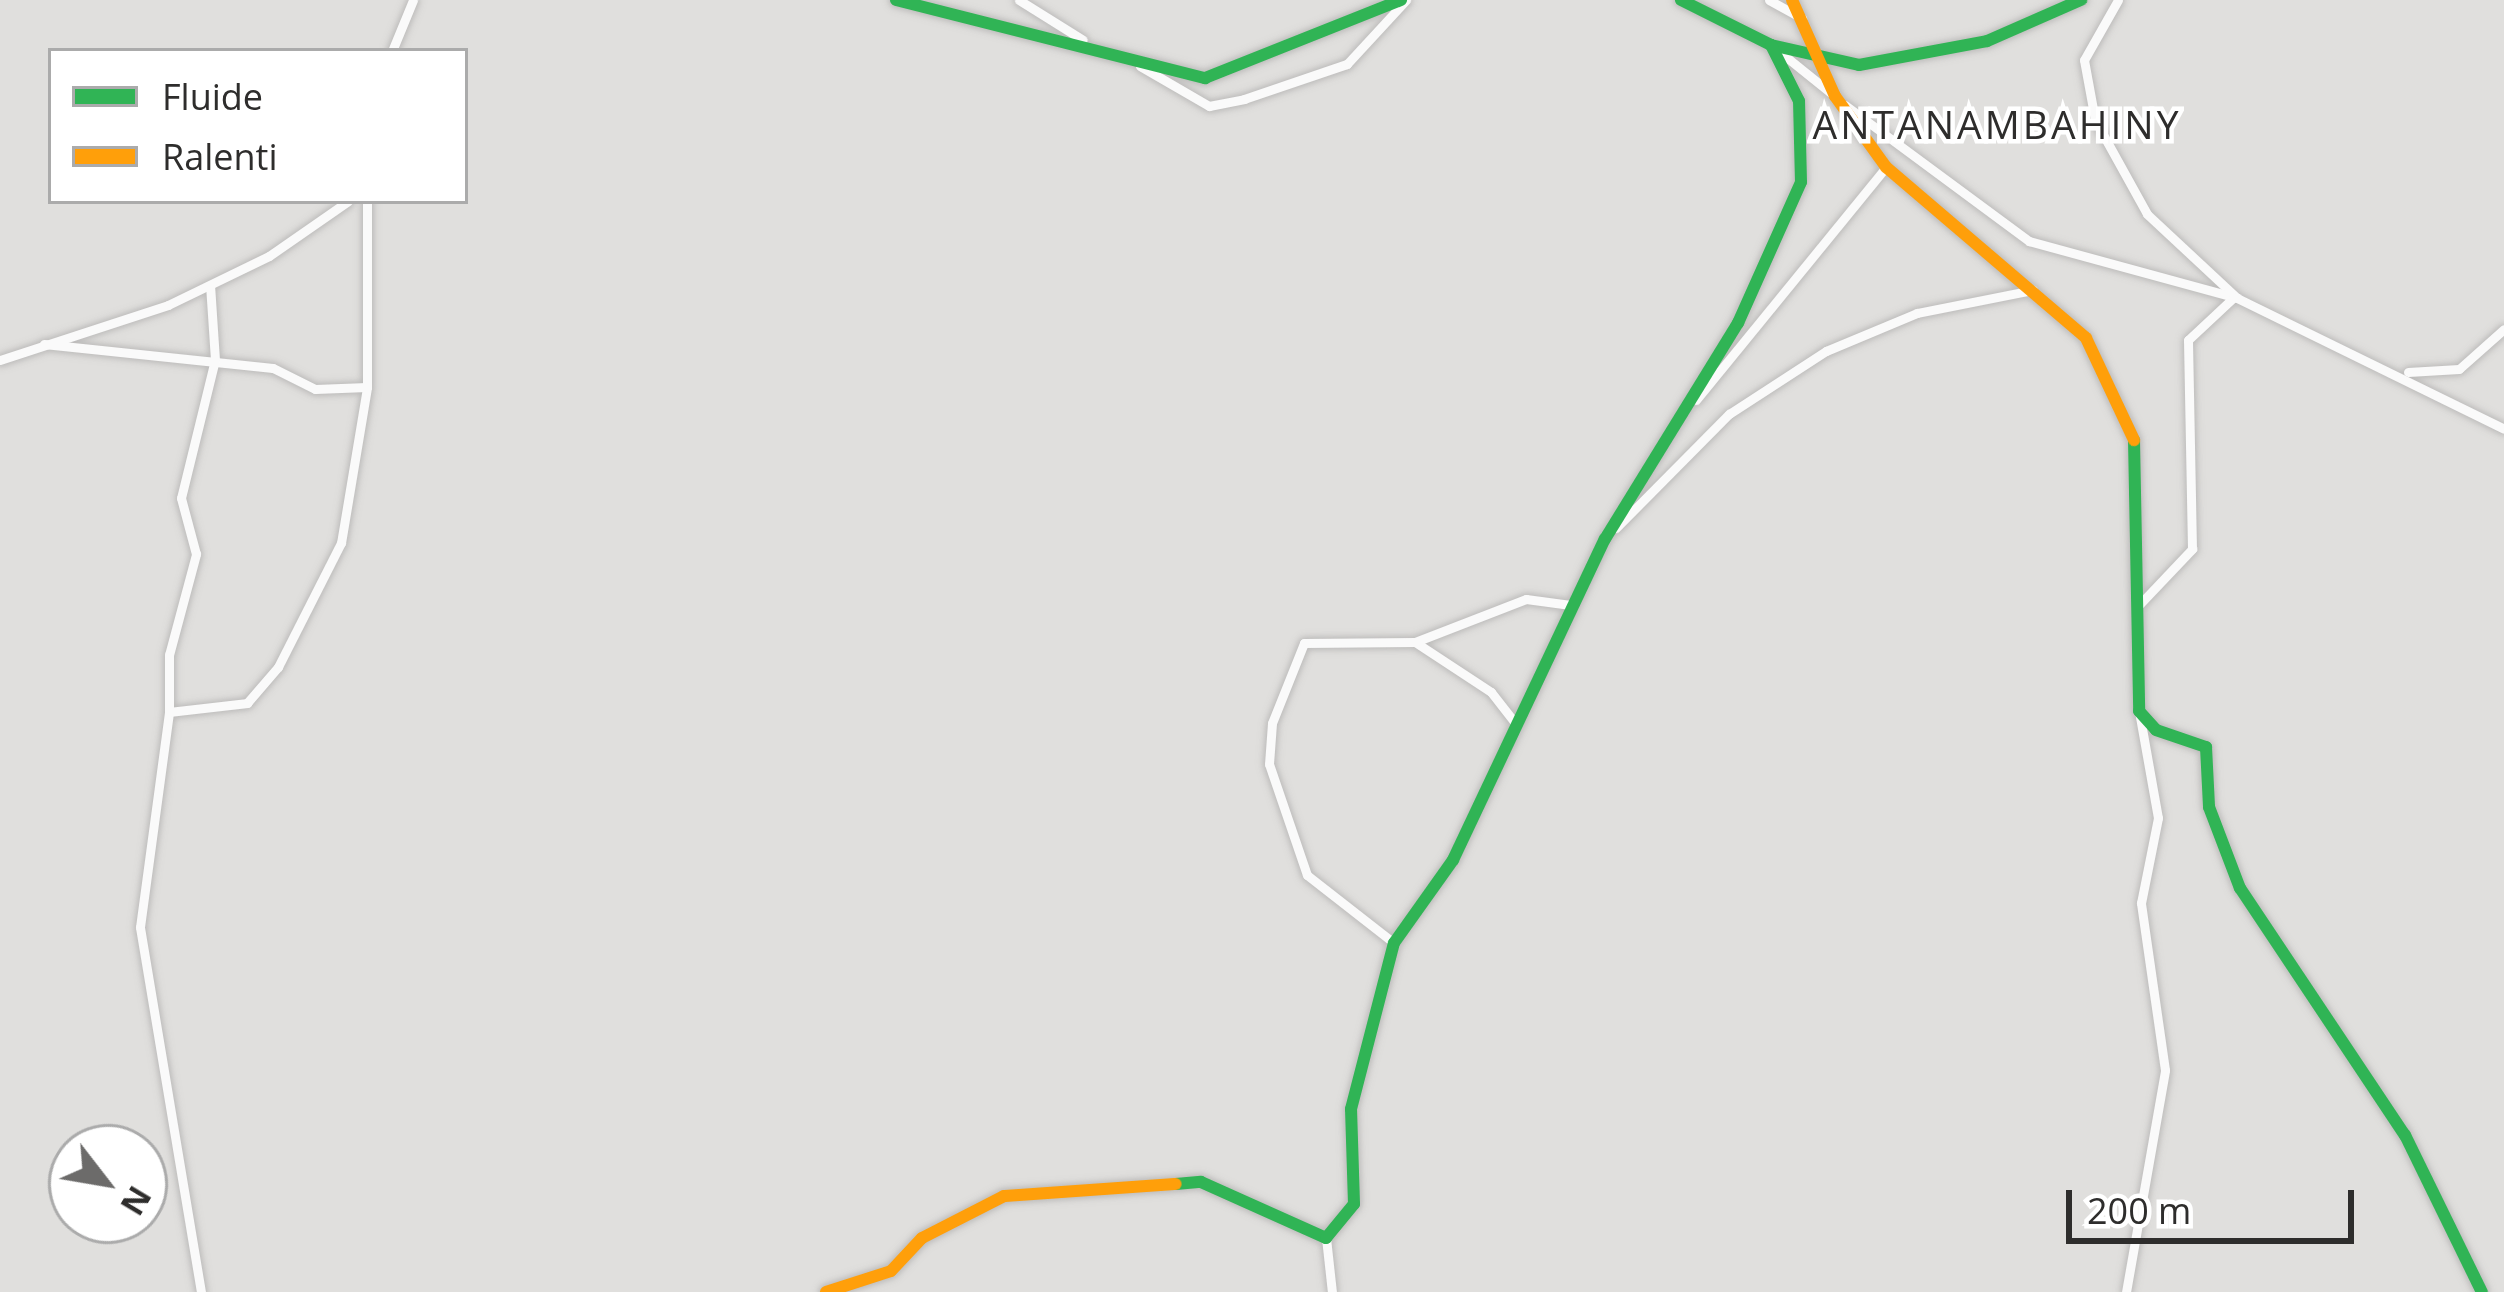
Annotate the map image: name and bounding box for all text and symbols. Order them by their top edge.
legend [48,48,468,204]
text: Fluide [162,72,263,121]
district label: ANTANAMBAHINY [1813,101,2181,147]
text: Ralenti [162,132,278,181]
north arrow [48,1124,168,1244]
scale bar [2072,1166,2360,1240]
text: N [111,1178,163,1224]
text: 200 m [2087,1186,2191,1235]

